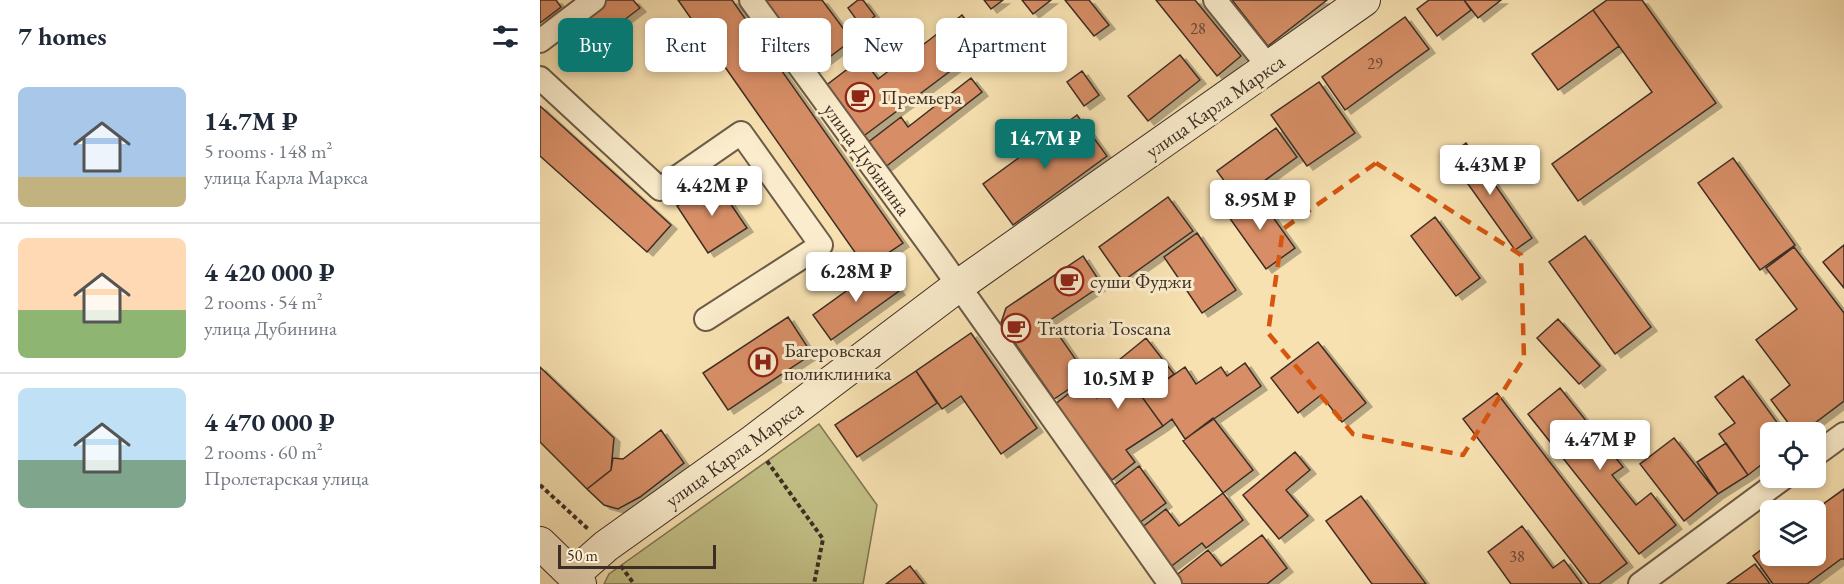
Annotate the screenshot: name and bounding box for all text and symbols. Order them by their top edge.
chip: Buy [558,18,633,72]
chip: Rent [645,18,727,72]
chip: Filters [739,18,831,72]
chip: New [843,18,924,72]
chip: Apartment [936,18,1067,72]
house number: 28 [1190,18,1206,39]
text: 7 homes [18,19,107,53]
icon: filters [489,20,522,53]
street label: улица Карла Маркса [1140,48,1290,164]
house number: 29 [1367,53,1383,74]
cafe icon: Премьера [844,81,876,113]
place label: Премьера [881,84,962,110]
street label: улица Дубинина [817,98,917,220]
text: 14.7M ₽ [204,104,298,138]
icon: home [66,111,138,183]
pin: 14.7M ₽ [990,119,1100,170]
text: 14.7M ₽ [1009,125,1081,151]
text: 5 rooms · 148 m² [204,138,332,164]
pin: 4.43M ₽ [1435,145,1545,196]
text: 4.43M ₽ [1454,151,1526,177]
text: улица Карла Маркса [204,164,368,190]
pin: 4.42M ₽ [657,166,767,217]
text: 4.42M ₽ [676,172,748,198]
pin: 8.95M ₽ [1205,180,1315,231]
text: 8.95M ₽ [1224,186,1296,212]
pin: 6.28M ₽ [801,252,911,303]
text: 4 420 000 ₽ [204,255,335,289]
text: 6.28M ₽ [820,258,892,284]
icon: home [66,262,138,334]
cafe icon: суши Фуджи [1053,265,1085,297]
place label: суши Фуджи [1090,268,1193,294]
text: 2 rooms · 54 m² [204,289,323,315]
cafe icon: Trattoria Toscana [1000,312,1032,344]
text: улица Дубинина [204,315,337,341]
place label: Trattoria Toscana [1037,315,1171,341]
place label: Багеровская поликлиника [784,337,892,386]
hospital icon: Багеровская поликлиника [747,346,779,378]
pin: 10.5M ₽ [1063,359,1173,410]
text: 10.5M ₽ [1082,365,1154,391]
street label: улица Карла Маркса [660,395,808,513]
text: 4 470 000 ₽ [204,405,335,439]
icon: home [66,412,138,484]
pin: 4.47M ₽ [1545,420,1655,471]
map controls [1760,422,1826,566]
button: locate [1760,422,1826,488]
text: 4.47M ₽ [1564,426,1636,452]
text: 2 rooms · 60 m² [204,439,323,465]
text: Пролетарская улица [204,465,369,491]
button: layers [1760,500,1826,566]
scale bar [558,542,716,570]
text: 50 m [567,545,598,566]
house number: 38 [1509,546,1525,567]

